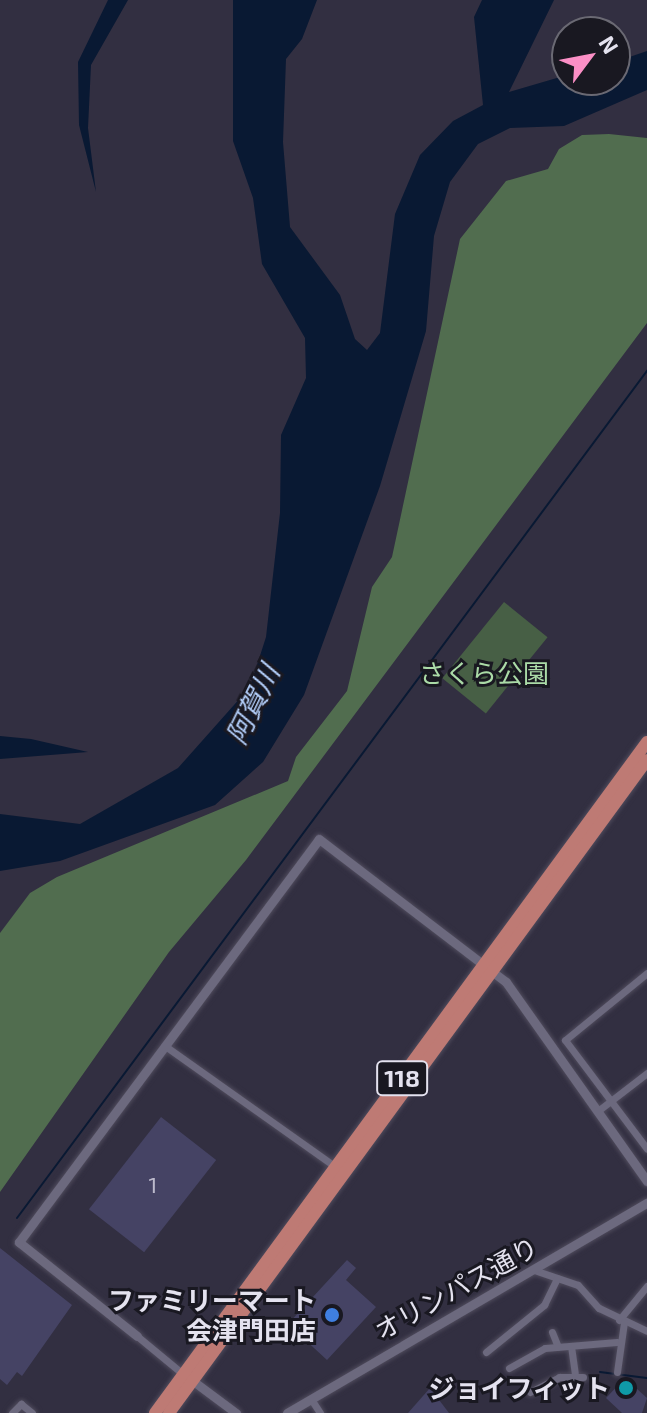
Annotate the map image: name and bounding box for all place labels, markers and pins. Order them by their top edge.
place label: ファミリーマート 会津門田店 [108,1284,316,1346]
marker: ファミリーマート 会津門田店 [323,1306,341,1324]
place label: ジョイフィット [428,1372,610,1404]
marker: ジョイフィット [617,1379,635,1397]

